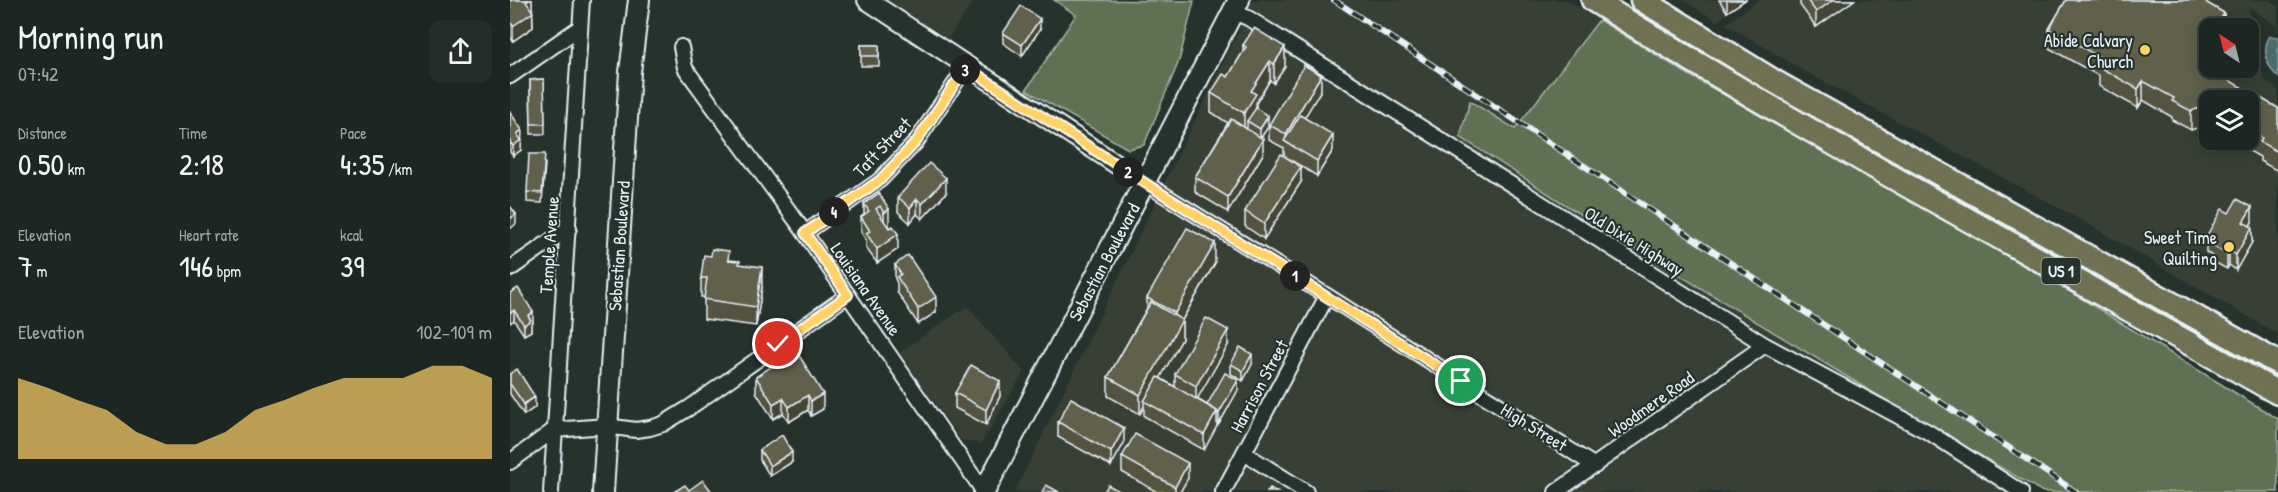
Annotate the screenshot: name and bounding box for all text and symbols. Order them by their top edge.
text: Morning run [18,15,164,59]
north arrow [2199,18,2259,78]
map controls [2199,18,2259,150]
button: share [429,20,492,83]
place label: Abide Calvary Church [2044,28,2133,74]
marker: Abide Calvary Church [2138,43,2152,57]
pin: 3 [950,55,980,85]
text: 3 [961,59,969,81]
text: 07:42 [18,60,58,87]
button: layers [2199,90,2259,150]
street label: Taft Street [847,111,917,182]
text: Distance [18,122,67,144]
text: Time [179,122,207,144]
text: Pace [340,122,367,144]
text: 0.50 [18,144,64,184]
text: 2:18 [179,144,224,184]
text: 4:35 [340,144,384,184]
pin: 2 [1113,157,1143,187]
text: km [64,158,85,180]
text: /km [384,158,412,180]
text: 2 [1124,161,1132,183]
street label: Sebastian Boulevard [602,180,636,312]
street label: Temple Avenue [533,196,565,294]
pin: 4 [819,197,849,227]
street label: Sebastian Boulevard [1062,199,1146,325]
street label: Old Dixie Highway [1579,200,1689,282]
text: 4 [831,201,837,223]
text: Elevation [18,224,71,246]
text: Heart rate [179,224,239,246]
text: kcal [340,224,363,246]
place label: Sweet Time Quilting [2144,225,2217,271]
street label: Louisiana Avenue [825,238,907,340]
marker: Sweet Time Quilting [2222,240,2236,254]
text: 7 [18,246,33,286]
text: 146 [179,246,213,286]
text: 39 [340,246,364,286]
road number: US 1 [2042,258,2080,284]
text: m [33,260,47,282]
text: bpm [213,260,241,282]
pin: 1 [1280,261,1310,291]
text: 1 [1292,265,1298,287]
text: Elevation [18,318,84,345]
text: 102–109 m [416,318,492,345]
pin [752,318,803,369]
icon: check [761,327,794,360]
street label: Harrison Street [1224,335,1294,437]
pin [1435,355,1486,406]
icon: arrive [1444,364,1477,397]
street label: Woodmere Road [1603,365,1699,443]
street label: High Street [1496,397,1573,458]

